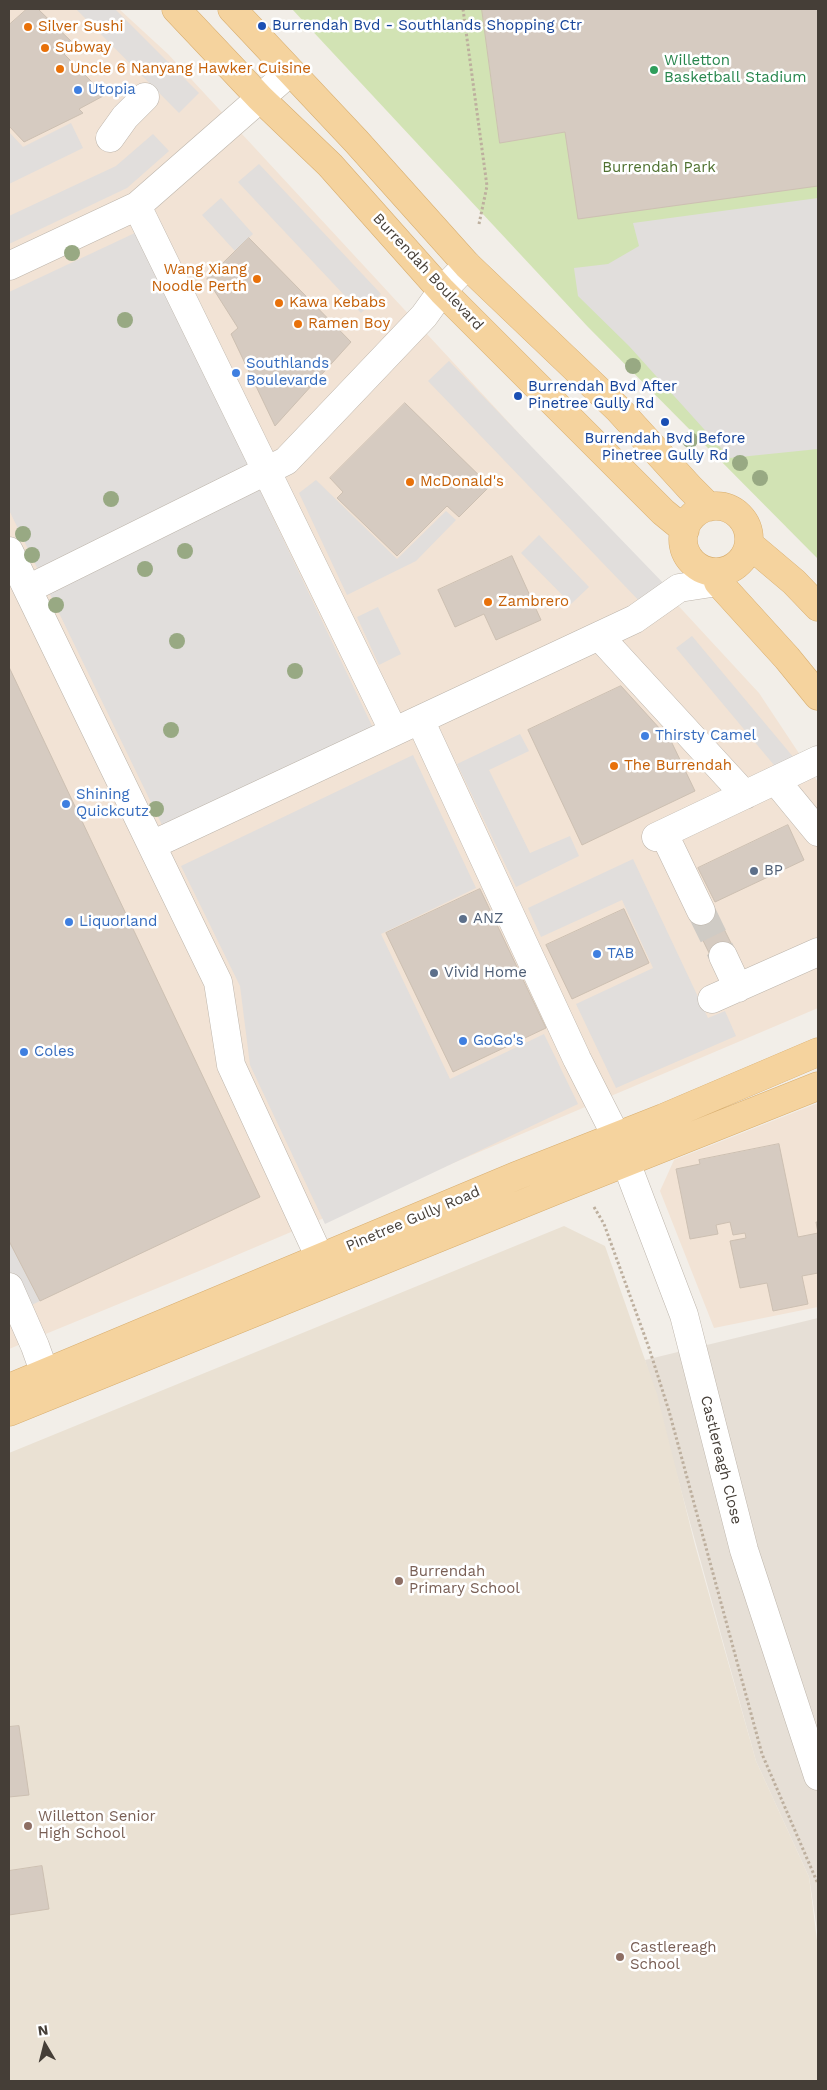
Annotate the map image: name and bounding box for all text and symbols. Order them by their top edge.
place label: Burrendah Bvd - Southlands Shopping Ctr [272,17,582,35]
place label: Silver Sushi [38,18,123,36]
marker: Burrendah Bvd - Southlands Shopping Ctr [256,20,268,32]
marker: Silver Sushi [22,21,34,33]
place label: Subway [55,39,111,57]
marker: Subway [39,42,51,54]
place label: Willetton Basketball Stadium [664,52,807,87]
place label: Uncle 6 Nanyang Hawker Cuisine [70,60,311,78]
marker: Uncle 6 Nanyang Hawker Cuisine [54,63,66,75]
marker: Willetton Basketball Stadium [648,64,660,76]
place label: Utopia [88,81,136,99]
marker: Utopia [72,84,84,96]
park label: Burrendah Park [602,159,716,177]
street label: Burrendah Boulevard [369,210,487,334]
place label: Wang Xiang Noodle Perth [151,261,247,296]
marker: Wang Xiang Noodle Perth [251,273,263,285]
place label: Kawa Kebabs [289,294,386,312]
marker: Kawa Kebabs [273,297,285,309]
place label: Ramen Boy [308,315,390,333]
marker: Ramen Boy [292,318,304,330]
place label: Southlands Boulevarde [246,355,329,390]
marker: Southlands Boulevarde [230,367,242,379]
place label: Burrendah Bvd After Pinetree Gully Rd [528,378,677,413]
marker: Burrendah Bvd After Pinetree Gully Rd [512,390,524,402]
marker: Burrendah Bvd Before Pinetree Gully Rd [659,416,671,428]
place label: Burrendah Bvd Before Pinetree Gully Rd [585,430,745,465]
place label: McDonald's [420,473,504,491]
marker: McDonald's [404,476,416,488]
place label: Zambrero [498,593,569,611]
marker: Zambrero [482,596,494,608]
place label: Thirsty Camel [655,727,756,745]
marker: Thirsty Camel [639,730,651,742]
place label: The Burrendah [624,757,732,775]
marker: The Burrendah [608,760,620,772]
place label: Shining Quickcutz [76,786,149,821]
marker: Shining Quickcutz [60,798,72,810]
place label: BP [764,862,783,880]
marker: BP [748,865,760,877]
place label: ANZ [473,910,503,928]
place label: Liquorland [79,913,158,931]
marker: ANZ [457,913,469,925]
marker: Liquorland [63,916,75,928]
place label: TAB [607,945,634,963]
marker: TAB [591,948,603,960]
place label: Vivid Home [444,964,527,982]
marker: Vivid Home [428,967,440,979]
place label: GoGo's [473,1032,524,1050]
marker: GoGo's [457,1035,469,1047]
place label: Coles [34,1043,74,1061]
marker: Coles [18,1046,30,1058]
street label: Pinetree Gully Road [343,1183,483,1255]
street label: Castlereagh Close [696,1394,746,1526]
place label: Burrendah Primary School [409,1563,520,1598]
marker: Burrendah Primary School [393,1575,405,1587]
place label: Willetton Senior High School [38,1808,156,1843]
marker: Willetton Senior High School [22,1820,34,1832]
place label: Castlereagh School [630,1939,717,1974]
marker: Castlereagh School [614,1951,626,1963]
north arrow [20,2020,70,2070]
text: N [37,2022,49,2039]

